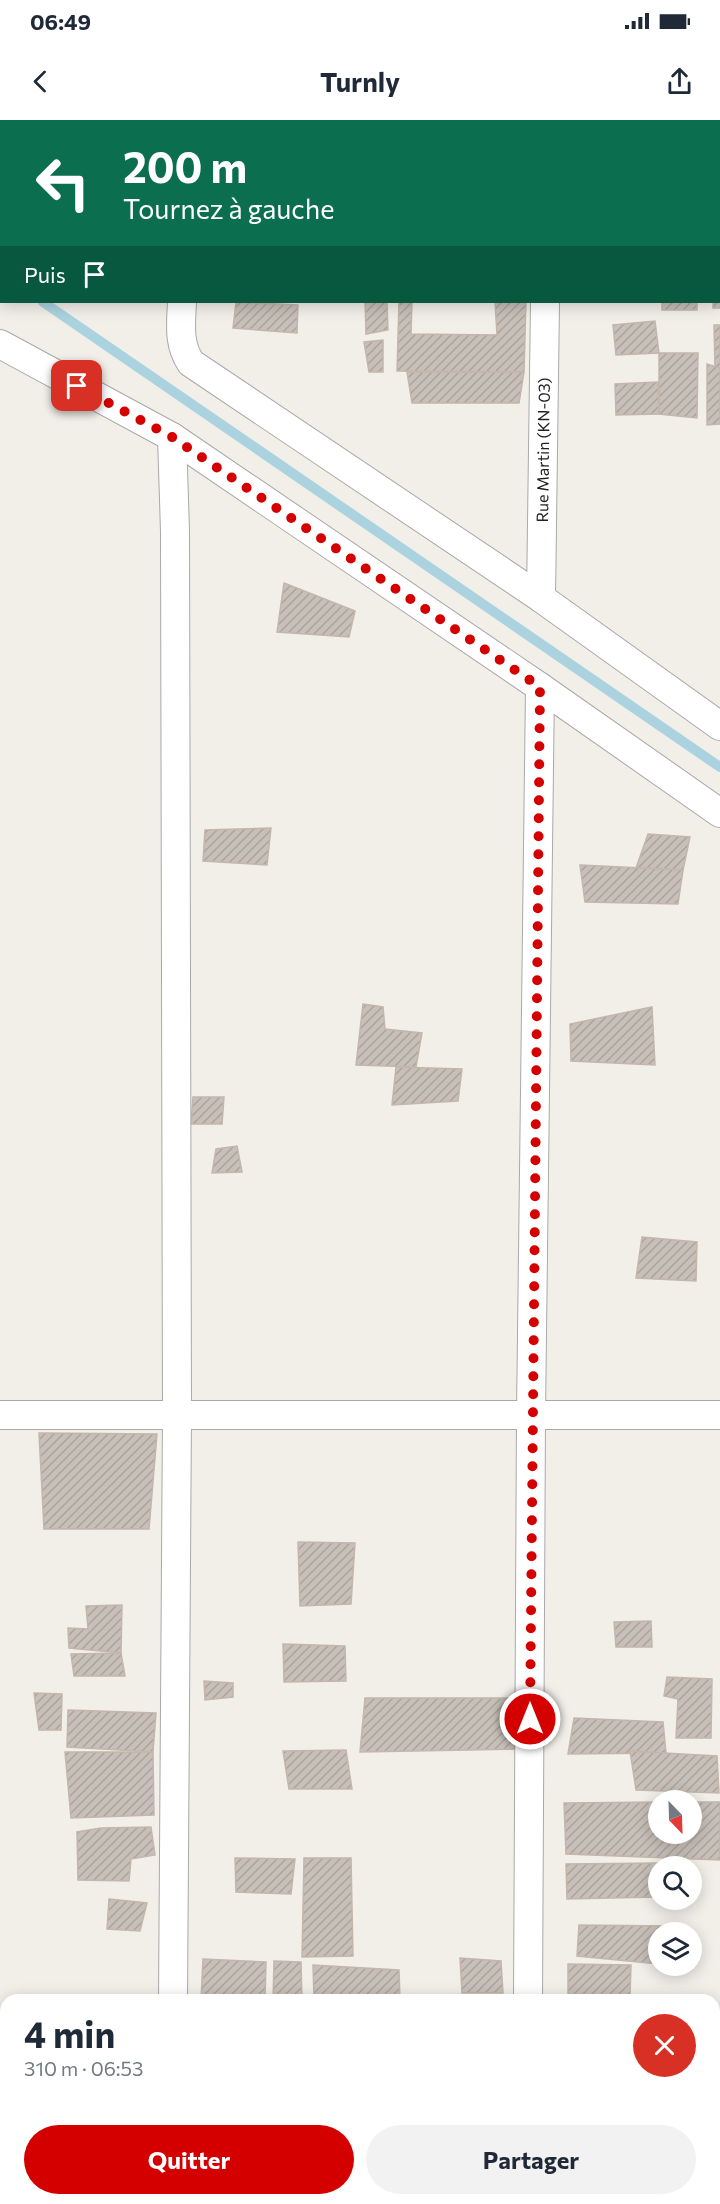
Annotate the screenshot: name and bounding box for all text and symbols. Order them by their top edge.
text: 06:49 [30,8,91,35]
icon: back [24,65,57,98]
text: Turnly [320,65,400,98]
icon: share [663,65,696,98]
text: 200 m [123,140,247,192]
icon: left [24,144,102,222]
text: Tournez à gauche [123,192,334,225]
icon: arrive [78,258,111,291]
text: Puis [24,261,66,288]
pin [51,360,102,411]
icon: arrive [60,369,93,402]
street label: Rue Martin (KN-03) [532,377,553,523]
position arrow [498,1687,562,1751]
north arrow [648,1790,702,1844]
map controls [648,1790,702,1976]
button: search [648,1856,702,1910]
button: layers [648,1922,702,1976]
text: 4 min [24,2011,115,2055]
button: close [633,2014,696,2077]
text: 310 m · 06:53 [24,2056,143,2080]
button: Quitter [24,2125,354,2194]
button: Partager [366,2125,696,2194]

